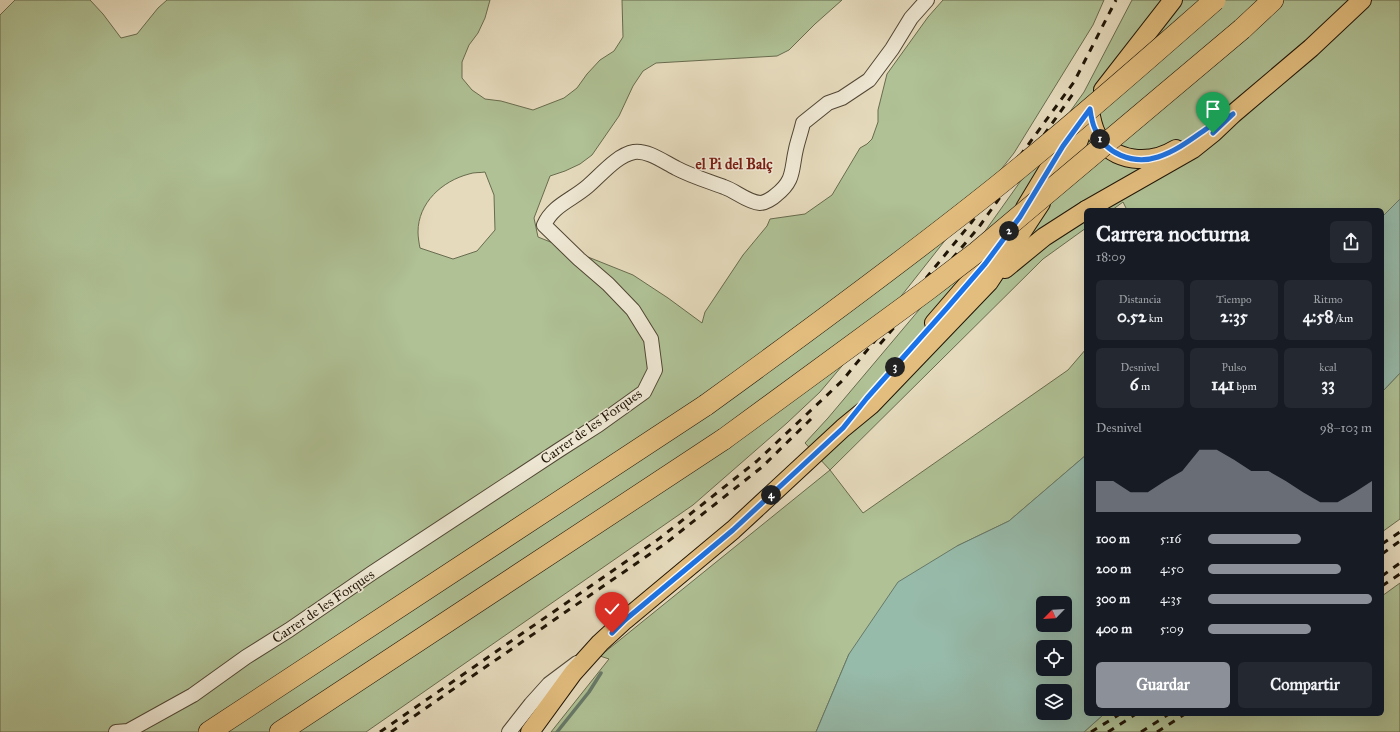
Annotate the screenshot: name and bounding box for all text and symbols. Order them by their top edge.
pin [1196,92,1230,133]
icon: arrive [1202,98,1224,120]
pin: 1 [1090,129,1110,149]
text: 1 [1098,132,1102,145]
district label: el Pi del Balç [695,155,773,174]
text: Carrera nocturna [1096,220,1249,247]
pin: 2 [999,221,1019,241]
button: share [1330,221,1372,263]
text: 2 [1006,224,1012,237]
text: 18:09 [1096,249,1126,265]
text: Distancia [1119,293,1161,306]
text: Tiempo [1216,293,1252,306]
text: Ritmo [1313,293,1343,306]
text: 0.52 [1117,306,1146,327]
text: 2:35 [1220,306,1248,327]
text: 4:58 [1303,306,1334,327]
text: km [1146,312,1163,325]
text: /km [1334,312,1353,325]
pin: 3 [885,357,905,377]
text: 3 [893,360,897,373]
text: Desnivel [1121,361,1159,374]
text: Pulso [1222,361,1246,374]
text: kcal [1319,361,1337,374]
text: 6 [1130,374,1139,395]
text: 141 [1211,374,1234,395]
text: 33 [1321,374,1335,395]
text: m [1139,380,1150,393]
text: bpm [1234,380,1257,393]
street label: Carrer de les Forques [537,385,646,469]
text: Desnivel [1096,420,1142,436]
text: 98–103 m [1320,420,1372,436]
pin: 4 [761,485,781,505]
text: 4 [768,488,774,501]
text: 100 m [1096,531,1130,547]
text: 5:16 [1160,531,1181,547]
text: 200 m [1096,561,1131,577]
text: 4:50 [1160,561,1184,577]
street label: Carrer de les Forques [269,566,378,648]
text: 300 m [1096,591,1130,607]
text: 4:35 [1160,591,1182,607]
pin [595,592,629,633]
north arrow [1036,596,1072,632]
map controls [1036,596,1072,720]
icon: check [601,598,623,620]
text: 400 m [1096,621,1132,637]
text: 5:09 [1160,621,1184,637]
button: locate [1036,640,1072,676]
button: Guardar [1096,662,1230,708]
button: Compartir [1238,662,1372,708]
button: layers [1036,684,1072,720]

